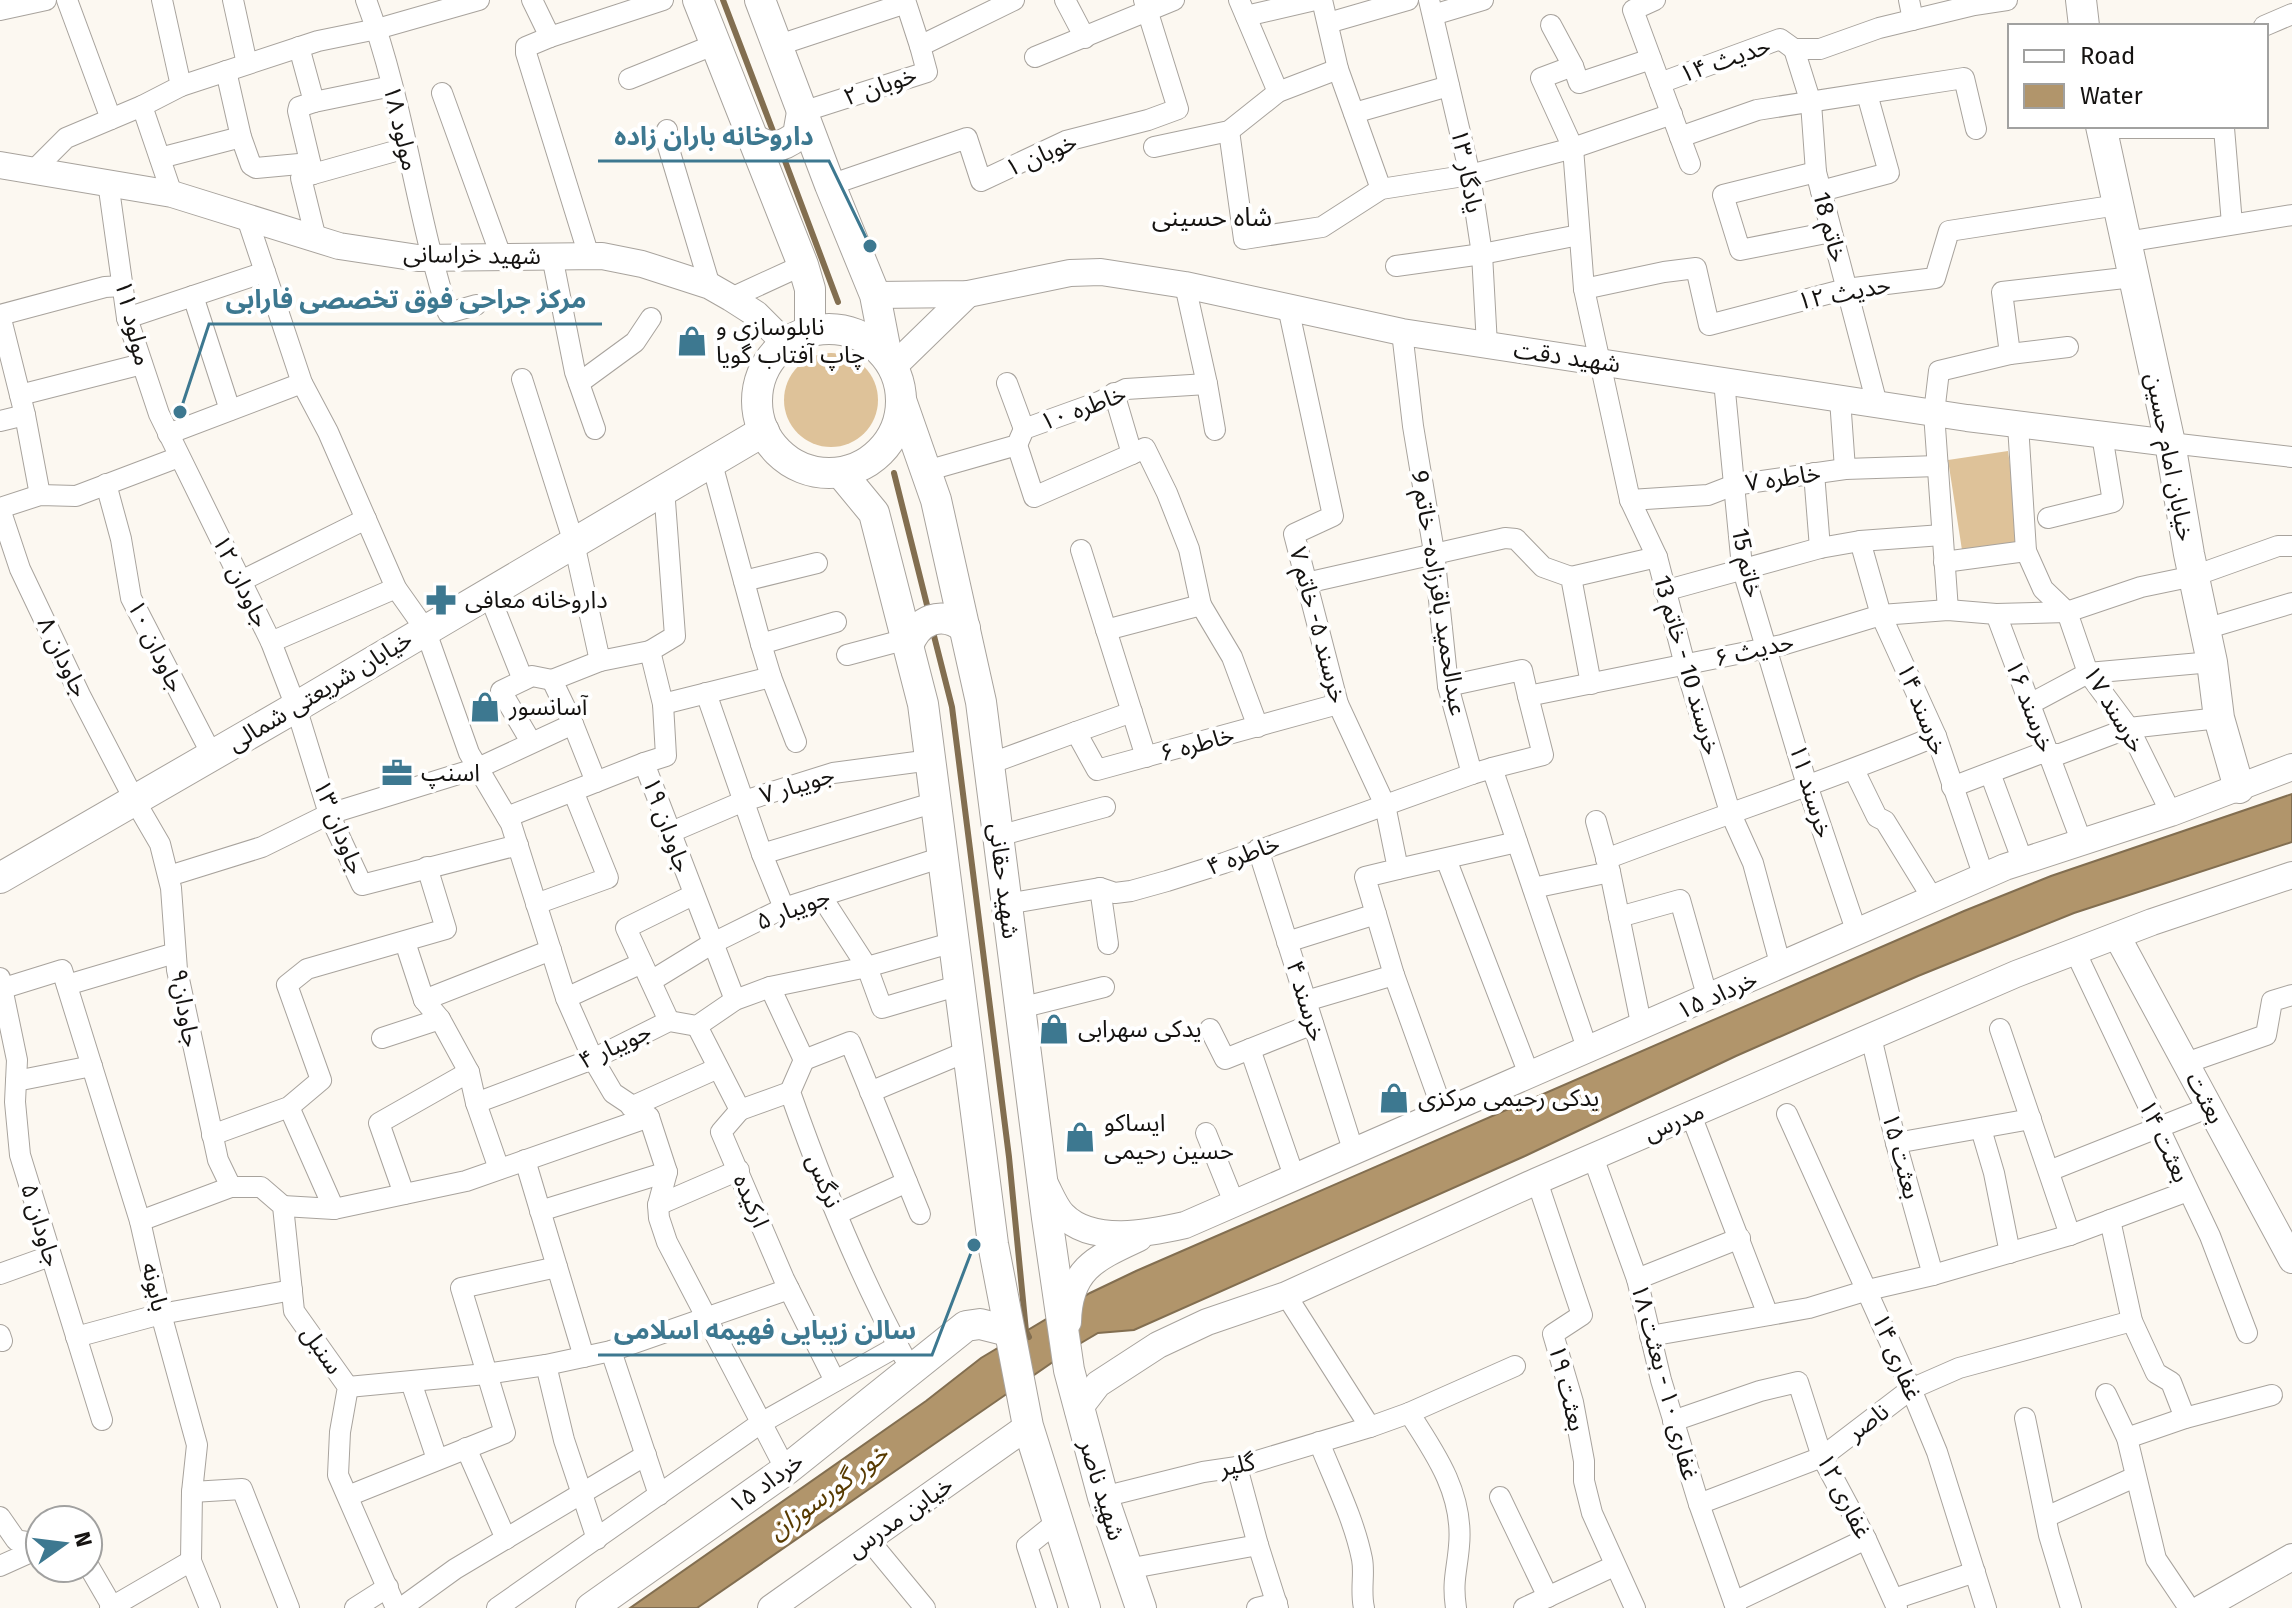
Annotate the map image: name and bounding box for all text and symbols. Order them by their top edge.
legend [2008,24,2268,128]
street label: حدیث ۱۴ [1676,31,1774,89]
text: Road [2080,42,2135,70]
street label: خوبان ۲ [840,60,920,112]
text: Water [2080,82,2144,110]
street label: مولود ۱۸ [378,83,424,173]
callout: داروخانه باران زاده [598,111,829,161]
text: داروخانه باران زاده [614,121,814,152]
street label: خوبان ۱ [1001,127,1081,183]
street label: یادگار ۱۳ [1445,127,1489,215]
street label: خاتم 18 [1804,189,1853,266]
district label: شاه حسینی [1152,202,1272,233]
street label: شهید خراسانی [403,240,541,270]
street label: حدیث ۱۲ [1795,270,1893,316]
callout: مرکز جراحی فوق تخصصی فارابی [209,274,602,324]
street label: مولود ۱۱ [109,278,157,368]
text: مرکز جراحی فوق تخصصی فارابی [226,284,586,315]
place label: نابلوسازی و چاپ آفتاب گویا [716,313,865,371]
shop icon: نابلوسازی و چاپ آفتاب گویا [675,324,709,358]
street label: شهید دقت [1512,336,1622,378]
street label: خیابان امام حسین [2136,371,2200,544]
street label: خاطره ۱۰ [1036,380,1130,436]
street label: خاطره ۷ [1744,459,1822,497]
street label: عبدالحمید باقرزاده- خاتم 9 [1403,468,1472,718]
street label: خاتم 15 [1723,526,1768,601]
street label: جاودان ۱۲ [207,530,275,632]
street label: خرسند ۵- خاتم ۷ [1281,544,1352,707]
street label: خرسند 10 - خاتم 13 [1645,572,1726,759]
pharmacy icon: داروخانه معافی [424,583,458,617]
place label: داروخانه معافی [465,586,608,614]
street label: جاودان ۱۰ [122,595,190,697]
street label: جاودان ۸ [32,612,94,702]
street label: خیابان شریعتی شمالی [223,625,417,757]
street label: حدیث ۶ [1712,627,1796,673]
street label: خرسند ۱۶ [2000,656,2060,756]
street label: خرسند ۱۴ [1891,659,1953,759]
street label: خرسند ۱۷ [2077,660,2151,758]
shop icon: آسانسور [468,690,502,724]
place label: آسانسور [508,693,588,721]
street label: خاطره ۶ [1157,721,1237,767]
street label: خرسند ۱۱ [1783,741,1839,841]
office icon: اسنپ [380,756,414,790]
place label: اسنپ [421,759,480,789]
street label: جویبار ۷ [756,760,838,810]
street label: جاودان ۱۹ [637,774,697,876]
street label: جاودان ۱۳ [307,776,371,878]
street label: شهید حقانی [983,822,1025,940]
street label: خاطره ۴ [1203,829,1283,881]
street label: جویبار ۵ [752,882,834,936]
street label: خرسند ۴ [1281,957,1331,1045]
street label: ۱۵ خرداد [1672,965,1762,1025]
street label: جاودان۹ [164,967,206,1049]
shop icon: یدکی سهرابی [1037,1012,1071,1046]
place label: یدکی سهرابی [1078,1015,1202,1043]
street label: جویبار ۴ [574,1017,656,1075]
street label: بعثت [2180,1068,2230,1128]
shop icon: یدکی رحیمی مرکزی [1377,1081,1411,1115]
place label: یدکی رحیمی مرکزی [1418,1084,1599,1112]
street label: بعثت ۱۴ [2133,1095,2195,1187]
street label: مدرس [1640,1097,1708,1147]
place label: ایساکو حسین رحیمی [1104,1109,1234,1165]
street label: بعثت ۱۵ [1876,1110,1926,1202]
shop icon: ایساکو حسین رحیمی [1063,1120,1097,1154]
street label: نرگس [801,1150,847,1212]
street label: ارکیده [727,1170,775,1232]
street label: جاودان ۵ [15,1180,67,1270]
street label: بابونه [136,1260,174,1314]
street label: غفاری ۱۰ - بعثت ۱۸ [1625,1281,1705,1483]
callout: سالن زیبایی فهیمه اسلامی [598,1305,932,1355]
street label: غفاری ۱۴ [1866,1309,1928,1405]
text: سالن زیبایی فهیمه اسلامی [614,1315,916,1346]
street label: سنبل [295,1320,349,1380]
street label: بعثت ۱۹ [1543,1342,1591,1434]
street label: ناصر [1841,1397,1894,1447]
street label: شهید ناصر [1073,1435,1131,1544]
water label: خور گورسوزان [762,1438,895,1546]
street label: ۱۵ خرداد [723,1447,809,1519]
street label: گلپر [1216,1447,1259,1484]
street label: غفاری ۱۲ [1811,1449,1877,1543]
street label: خیابن مدرس [842,1470,958,1564]
north arrow [24,1504,104,1584]
text: N [68,1529,98,1550]

